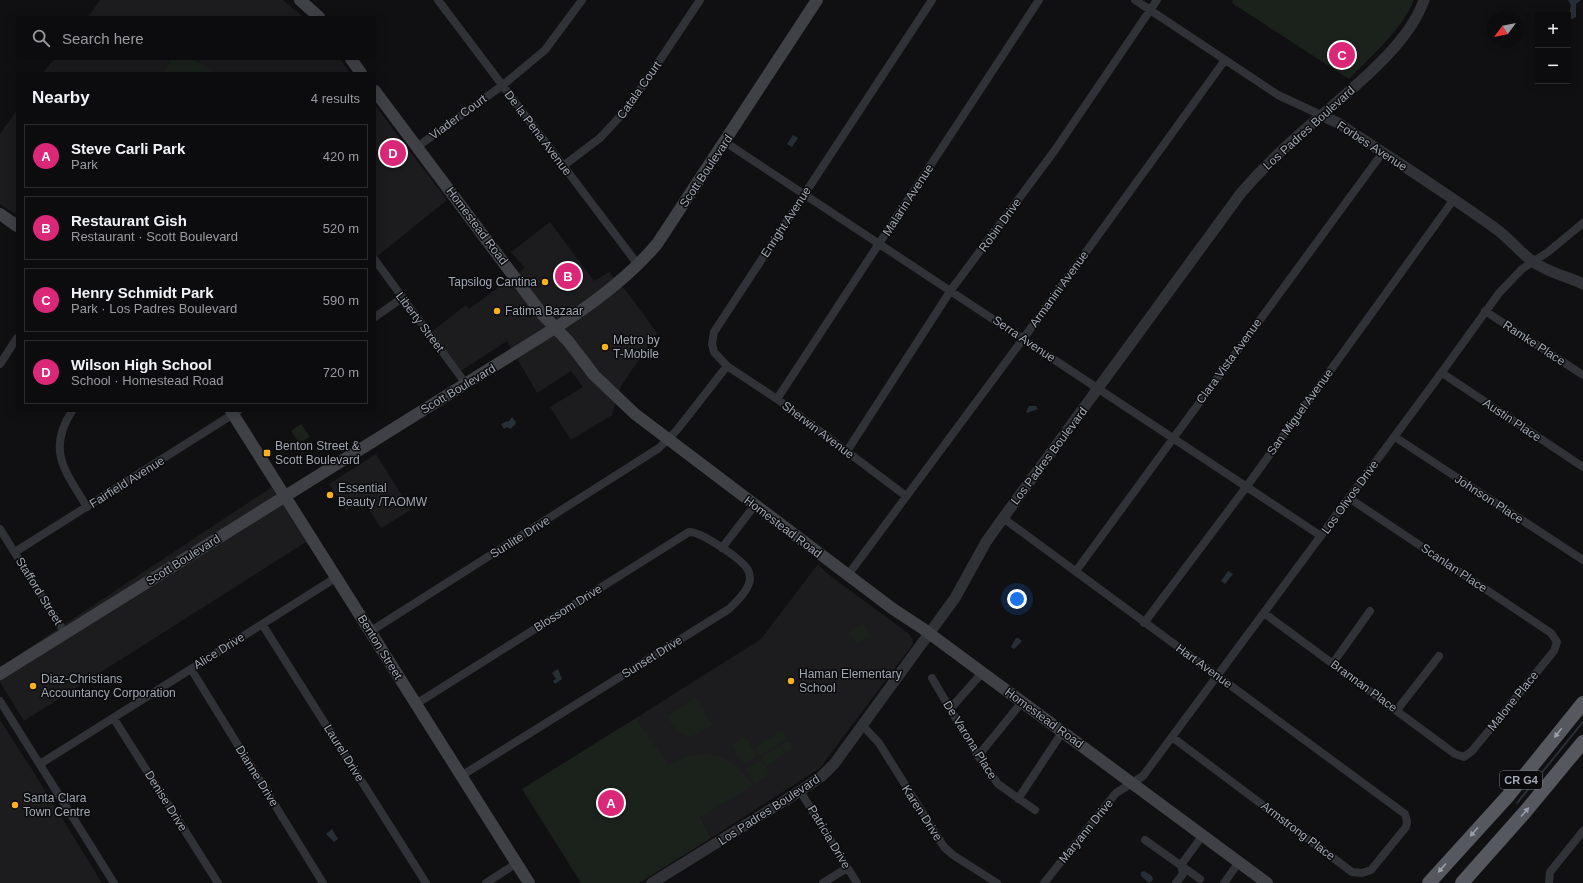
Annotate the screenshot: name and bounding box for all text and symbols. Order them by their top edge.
north arrow [1487,12,1523,48]
map controls [1535,12,1571,84]
button: + [1535,12,1571,48]
search box [16,16,376,60]
icon: search [30,27,52,49]
text: Search here [62,30,144,47]
pin: C [1329,40,1355,70]
button: − [1535,48,1571,84]
street label: Catala Court [614,58,664,122]
street label: Los Padres Boulevard [1260,83,1358,173]
text: Nearby [32,88,90,107]
street label: De la Pena Avenue [502,88,575,178]
text: 4 results [311,91,360,106]
street label: Viader Court [427,91,490,142]
street label: Forbes Avenue [1334,118,1410,174]
street label: Scott Boulevard [677,132,735,210]
pin: D [380,138,406,168]
text: Steve Carli Park [71,140,185,157]
text: A [41,149,51,164]
text: 420 m [323,149,359,164]
text: Park [71,157,98,172]
street label: Malarin Avenue [880,161,937,238]
street label: Homestead Road [443,184,511,268]
street label: Enright Avenue [758,184,814,260]
street label: Robin Drive [976,195,1024,254]
text: Restaurant Gish [71,212,187,229]
text: B [41,221,51,236]
text: 520 m [323,221,359,236]
text: Restaurant · Scott Boulevard [71,229,238,244]
street label: Armanini Avenue [1027,248,1091,330]
pin: B [555,261,581,291]
place label: Tapsilog Cantina [448,275,537,289]
marker: Tapsilog Cantina [540,277,550,287]
text: Henry Schmidt Park [71,284,214,301]
street label: Liberty Street [393,289,447,355]
text: C [41,293,51,308]
text: 590 m [323,293,359,308]
text: Park · Los Padres Boulevard [71,301,237,316]
place label: Fatima Bazaar [505,304,583,318]
marker: Fatima Bazaar [492,306,502,316]
street label: Serra Avenue [990,313,1058,365]
street label: Clara Vista Avenue [1193,316,1265,406]
street label: Ramke Place [1500,318,1568,368]
place label: Metro by T-Mobile [613,333,660,361]
marker: Metro by T-Mobile [600,342,610,352]
text: Wilson High School [71,356,212,373]
street label: Scott Boulevard [418,361,498,417]
text: D [41,365,51,380]
text: 720 m [323,365,359,380]
street label: San Miguel Avenue [1264,366,1336,458]
text: School · Homestead Road [71,373,223,388]
street label: Austin Place [1480,396,1544,445]
street label: Sherwin Avenue [779,398,857,462]
street label: Los Padres Boulevard [1008,405,1090,507]
place label: Benton Street & Scott Boulevard [275,439,360,467]
marker: Benton Street & Scott Boulevard [262,448,272,458]
street label: Fairfield Avenue [87,453,167,511]
street label: Los Olivos Drive [1319,457,1382,536]
street label: Johnson Place [1452,472,1526,526]
place label: Essential Beauty /TAOMW [338,481,428,509]
marker: Essential Beauty /TAOMW [325,490,335,500]
street label: Homestead Road [741,493,825,561]
street label: Sunlite Drive [487,513,553,561]
street label: Scott Boulevard [143,532,223,588]
street label: Scanlan Place [1418,541,1490,595]
street label: Stafford Street [13,555,66,628]
street label: Blossom Drive [531,581,605,634]
your location [1007,589,1027,609]
street label: Benton Street [355,612,406,682]
street label: Alice Drive [191,630,247,672]
street label: Sunset Drive [619,633,685,681]
street label: Hart Avenue [1173,641,1235,691]
street label: Brannan Place [1328,657,1400,715]
place label: Haman Elementary School [799,667,902,695]
street label: Malone Place [1485,668,1542,734]
place label: Diaz-Christians Accountancy Corporation [41,672,176,700]
marker: Haman Elementary School [786,676,796,686]
marker: Diaz-Christians Accountancy Corporation [28,681,38,691]
street label: Homestead Road [1002,685,1086,751]
street label: De Varona Place [940,698,1000,782]
street label: Laurel Drive [321,722,367,784]
one-way arrow [1554,728,1563,739]
street label: Dianne Drive [233,743,281,809]
street label: Denise Drive [142,768,190,834]
road number: CR G4 [1500,771,1542,789]
street label: Los Padres Boulevard [716,772,822,848]
street label: Karen Drive [899,783,945,844]
pin: A [598,788,624,818]
place label: Santa Clara Town Centre [23,791,91,819]
street label: Maryann Drive [1056,796,1116,866]
street label: Armstrong Place [1258,799,1338,863]
marker: Santa Clara Town Centre [10,800,20,810]
street label: Patricia Drive [805,803,854,871]
one-way arrow [1520,807,1529,817]
one-way arrow [1470,828,1479,837]
one-way arrow [1438,863,1447,873]

